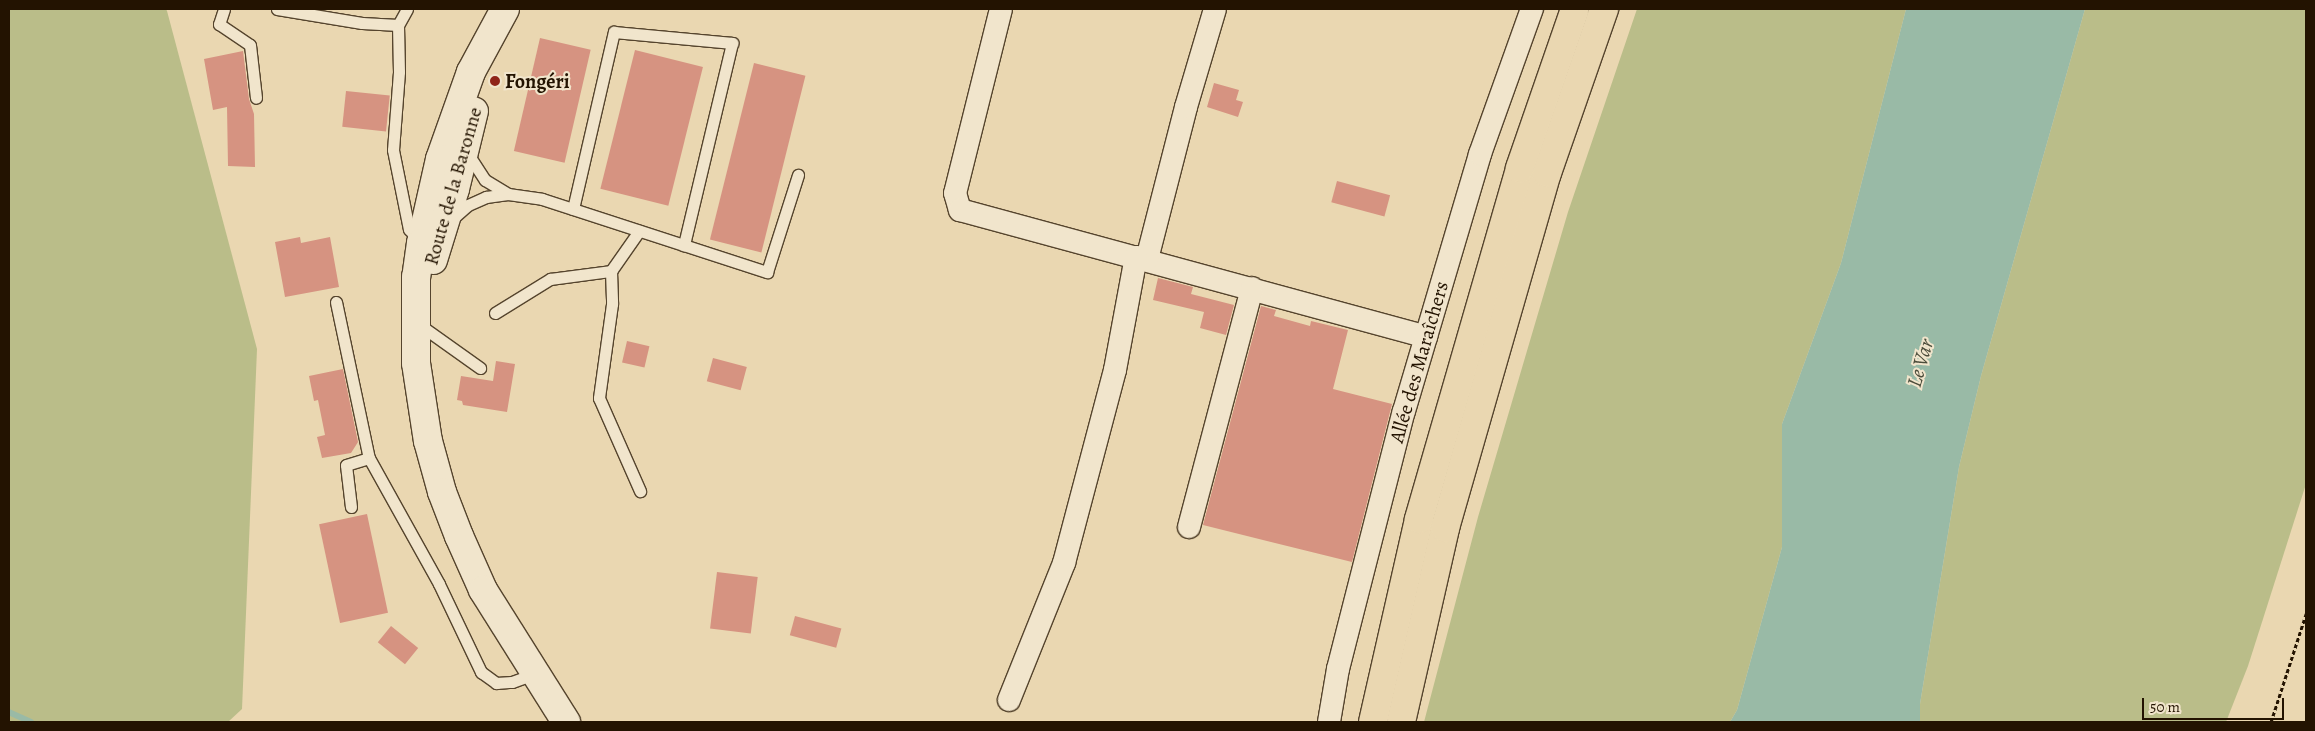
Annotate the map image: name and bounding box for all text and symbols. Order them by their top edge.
place label: Fongéri [505,69,570,93]
marker: Fongéri [489,75,501,87]
street label: Route de la Baronne [419,104,487,268]
street label: Allée des Maraîchers [1384,278,1454,446]
water label: Le Var [1901,336,1939,390]
scale bar [2145,688,2288,720]
text: 50 m [2150,697,2180,717]

